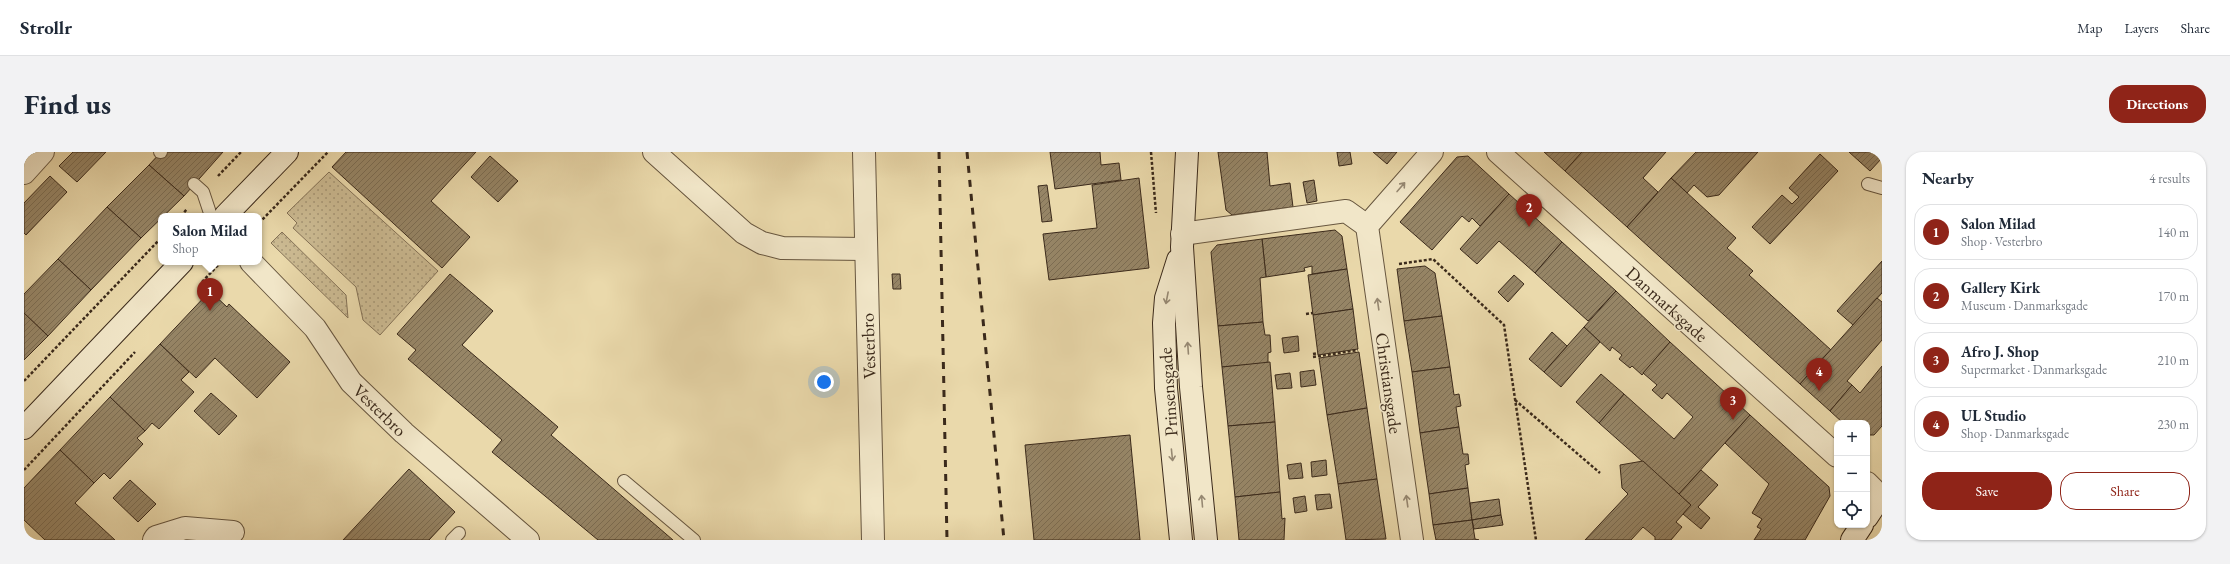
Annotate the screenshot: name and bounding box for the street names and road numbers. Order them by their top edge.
street label: Danmarksgade [1621,261,1713,347]
street label: Vesterbro [855,313,881,379]
street label: Christiansgade [1371,331,1407,435]
street label: Prinsensgade [1153,347,1183,437]
street label: Vesterbro [348,379,412,441]

